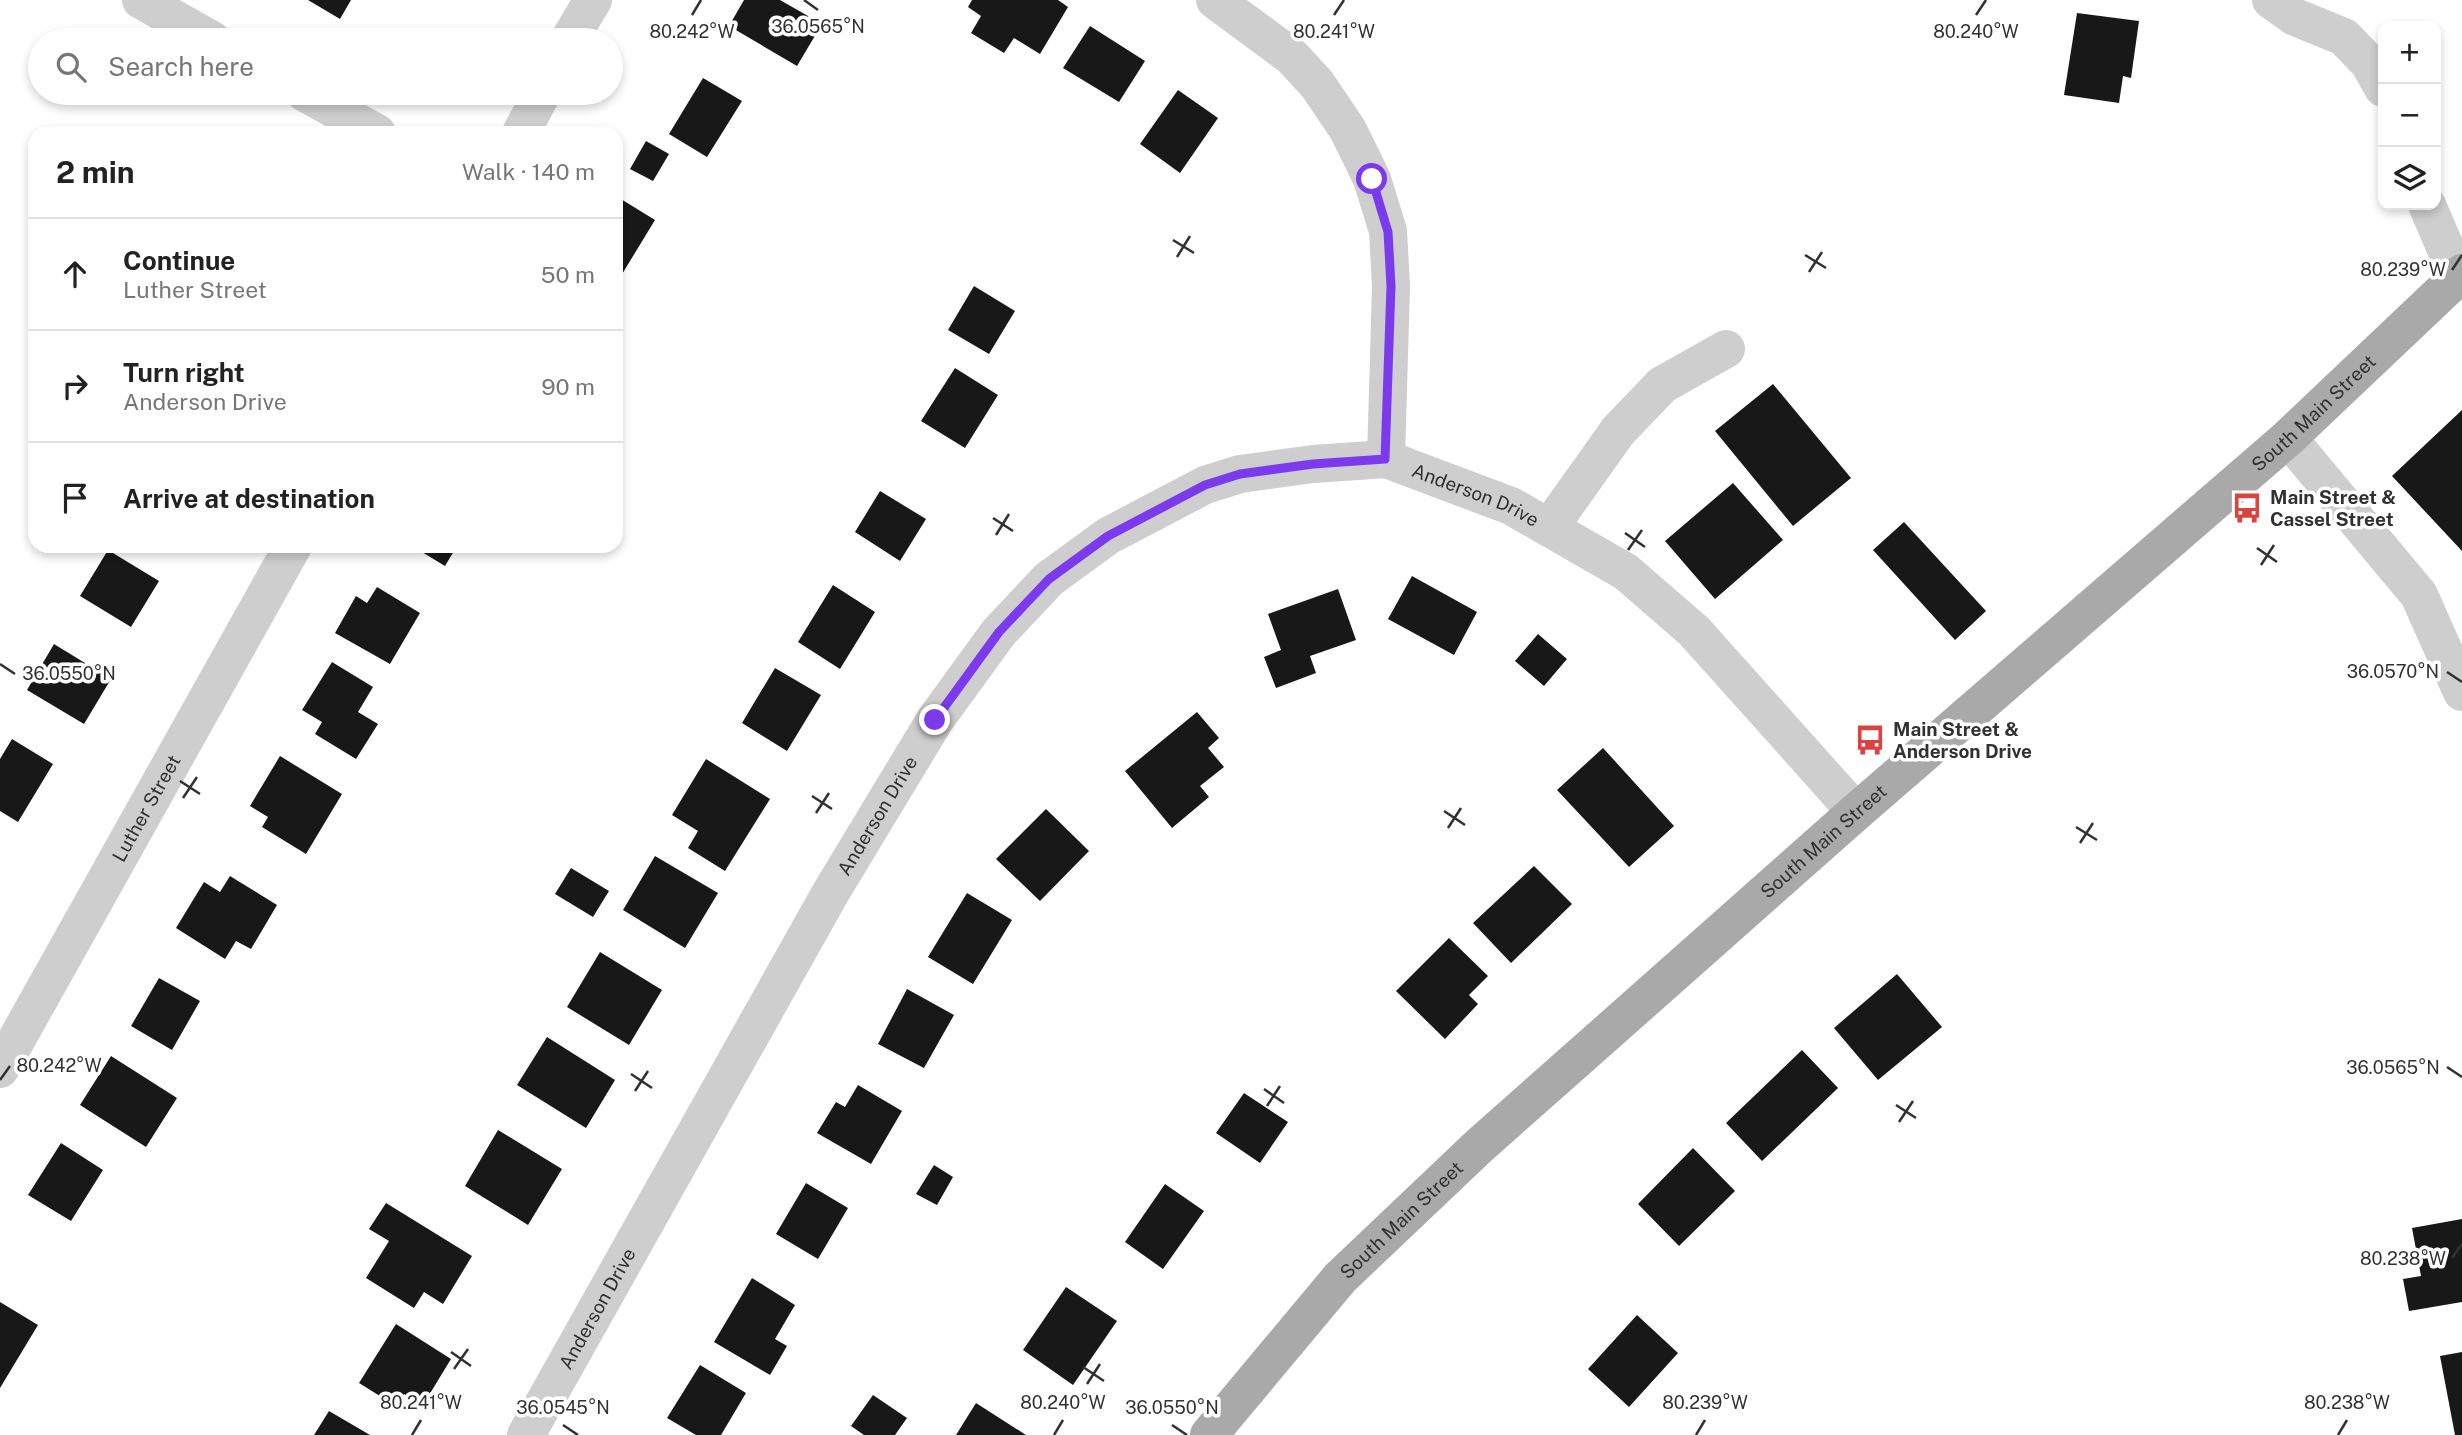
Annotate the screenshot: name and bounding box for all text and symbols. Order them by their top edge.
text: 36.0565°N [771,16,865,37]
text: 80.242°W [649,21,735,42]
text: 80.241°W [1293,21,1375,42]
text: 80.240°W [1933,21,2019,42]
map controls [2378,21,2441,210]
button: + [2378,21,2441,84]
search box [28,28,623,105]
icon: search [52,48,90,86]
text: Search here [108,51,254,82]
button: − [2378,84,2441,147]
button: layers [2378,147,2441,210]
text: 2 min [56,154,135,190]
text: Walk · 140 m [462,158,595,185]
route start [1356,163,1387,194]
text: Continue [123,245,235,276]
icon: ahead [56,255,94,293]
text: 80.239°W [2360,259,2446,280]
text: 50 m [541,261,595,288]
text: Luther Street [123,276,267,303]
street label: South Main Street [2247,350,2380,476]
text: Turn right [123,357,245,388]
icon: right [56,367,94,405]
text: 90 m [541,373,595,400]
text: Anderson Drive [123,388,287,415]
street label: Anderson Drive [1409,459,1543,531]
icon: arrive [56,479,94,517]
text: Arrive at destination [123,483,375,514]
place label: Main Street & Cassel Street [2270,486,2396,530]
bus stop icon: Main Street & Cassel Street [2230,491,2264,525]
text: 36.0570°N [2347,661,2439,682]
text: 36.0550°N [22,663,116,684]
route end [919,704,950,735]
place label: Main Street & Anderson Drive [1893,718,2032,762]
bus stop icon: Main Street & Anderson Drive [1853,723,1887,757]
street label: Luther Street [108,751,185,865]
street label: Anderson Drive [833,752,922,879]
street label: South Main Street [1756,780,1891,903]
text: 80.242°W [16,1055,102,1076]
text: 36.0565°N [2346,1057,2440,1078]
street label: South Main Street [1335,1156,1467,1283]
street label: Anderson Drive [554,1244,640,1373]
text: 80.238°W [2360,1248,2446,1269]
text: 80.241°W [380,1392,462,1413]
text: 80.240°W [1020,1392,1106,1413]
text: 80.239°W [1662,1392,1748,1413]
text: 80.238°W [2304,1392,2390,1413]
text: 36.0545°N [516,1397,610,1418]
text: 36.0550°N [1125,1397,1219,1418]

